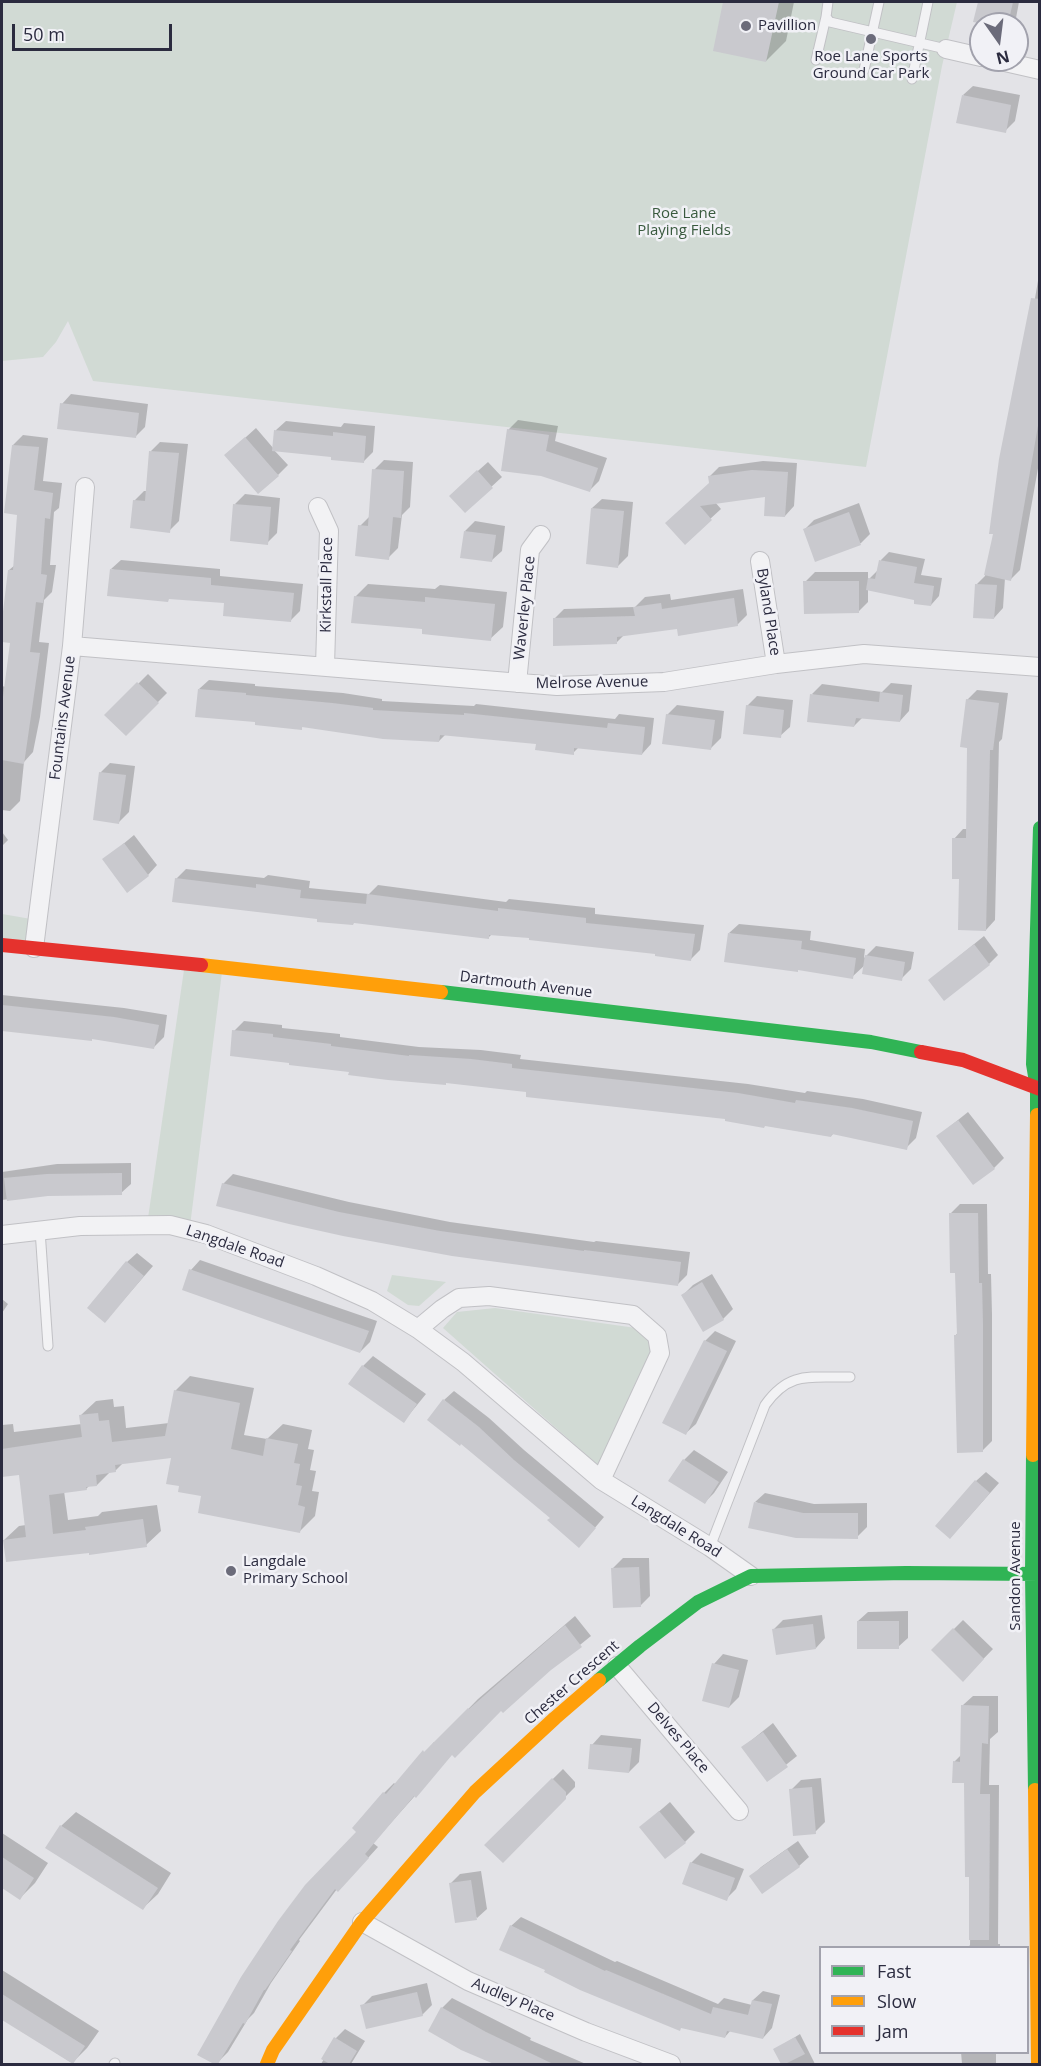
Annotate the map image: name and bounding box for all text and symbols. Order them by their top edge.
scale bar [15,12,176,50]
north arrow [969,12,1029,72]
place label: Pavillion [758,17,816,35]
marker: Pavillion [739,19,753,33]
text: 50 m [23,22,65,46]
marker: Roe Lane Sports Ground Car Park [864,32,878,46]
text: N [994,45,1012,70]
place label: Roe Lane Sports Ground Car Park [813,48,929,83]
park label: Roe Lane Playing Fields [637,205,731,240]
street label: Kirkstall Place [317,537,337,633]
street label: Waverley Place [511,555,539,661]
street label: Byland Place [752,567,784,657]
street label: Fountains Avenue [46,655,80,781]
street label: Melrose Avenue [536,673,648,693]
street label: Dartmouth Avenue [459,968,593,1002]
street label: Langdale Road [183,1222,287,1272]
street label: Langdale Road [628,1492,724,1562]
street label: Sandon Avenue [1007,1521,1025,1631]
place label: Langdale Primary School [243,1553,348,1588]
marker: Langdale Primary School [224,1564,238,1578]
street label: Chester Crescent [521,1637,623,1729]
street label: Delves Place [643,1699,713,1777]
legend [819,1946,1029,2054]
text: Fast [877,1959,911,1983]
street label: Audley Place [469,1974,557,2026]
text: Slow [877,1989,916,2013]
text: Jam [877,2019,909,2043]

